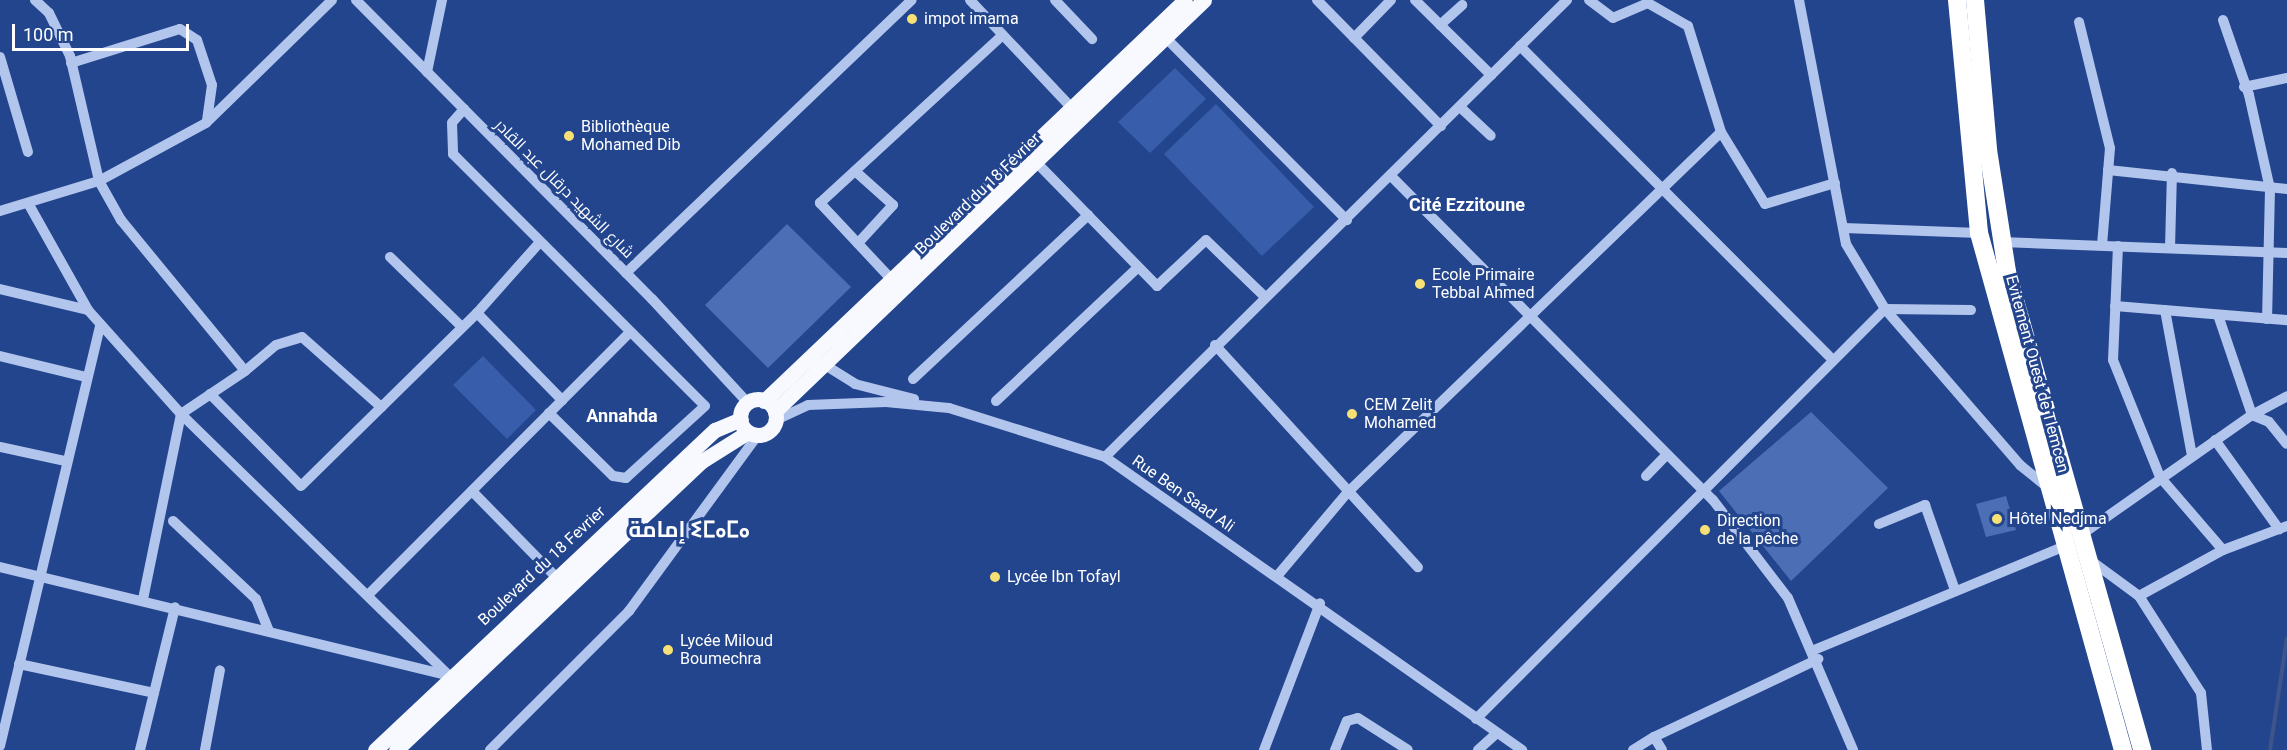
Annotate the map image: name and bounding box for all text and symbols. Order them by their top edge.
place label: impot imama [924,9,1019,29]
scale bar [15,12,192,50]
marker: impot imama [905,12,919,26]
text: 100 m [23,24,74,45]
street label: شارع الشهيد درقال عبد القادر [491,116,637,262]
place label: Bibliothèque Mohamed Dib [581,117,680,155]
marker: Bibliothèque Mohamed Dib [562,129,576,143]
street label: Boulevard du 18 Février [911,129,1045,259]
district label: Cité Ezzitoune [1409,194,1525,216]
place label: Ecole Primaire Tebbal Ahmed [1432,265,1535,303]
street label: Evitement Ouest de Tlemcen [2001,273,2073,475]
marker: Ecole Primaire Tebbal Ahmed [1413,277,1427,291]
place label: CEM Zelit Mohamed [1364,395,1436,433]
district label: Annahda [586,405,658,427]
marker: CEM Zelit Mohamed [1345,407,1359,421]
street label: Rue Ben Saad Ali [1128,452,1238,536]
street label: Boulevard du 18 Fevrier [475,502,609,630]
place label: Hôtel Nedjma [2009,509,2107,529]
place label: Direction de la pêche [1717,511,1798,549]
marker: Hôtel Nedjma [1990,512,2004,526]
district label: إمامة ⵉⵎⴰⵎⴰ [628,517,750,543]
marker: Direction de la pêche [1698,523,1712,537]
place label: Lycée Ibn Tofayl [1007,567,1121,587]
marker: Lycée Ibn Tofayl [988,570,1002,584]
place label: Lycée Miloud Boumechra [680,631,773,669]
marker: Lycée Miloud Boumechra [661,643,675,657]

